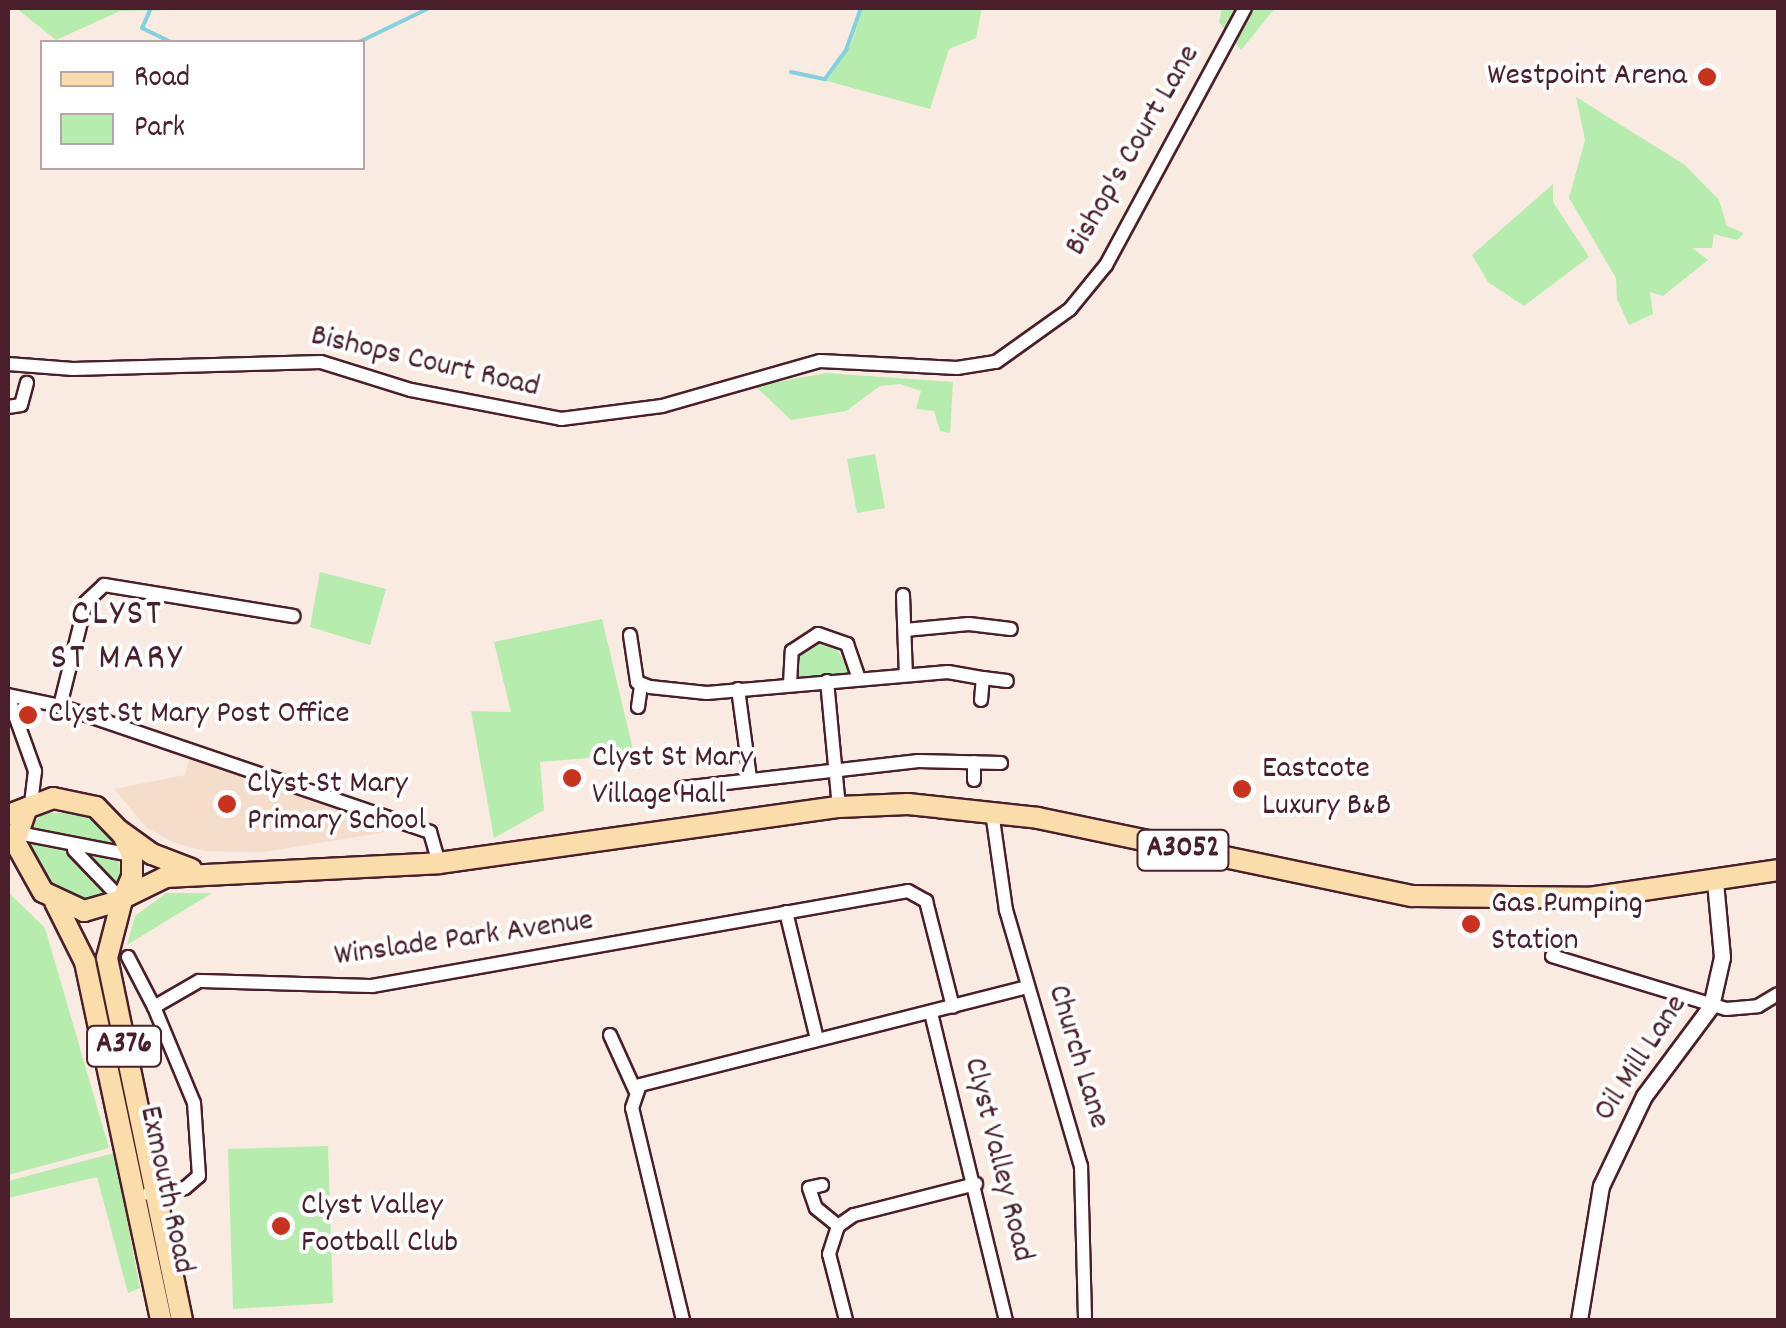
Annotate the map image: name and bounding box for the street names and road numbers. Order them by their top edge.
street label: Bishop's Court Lane [1058,39,1210,263]
street label: Bishops Court Road [307,318,543,408]
road number: A3052 [1136,825,1230,875]
street label: Winslade Park Avenue [332,903,596,977]
street label: Church Lane [1037,981,1117,1133]
street label: Oil Mill Lane [1587,988,1697,1130]
road number: A376 [84,1021,164,1071]
street label: Clyst Valley Road [953,1054,1041,1266]
street label: Exmouth Road [129,1103,201,1277]

